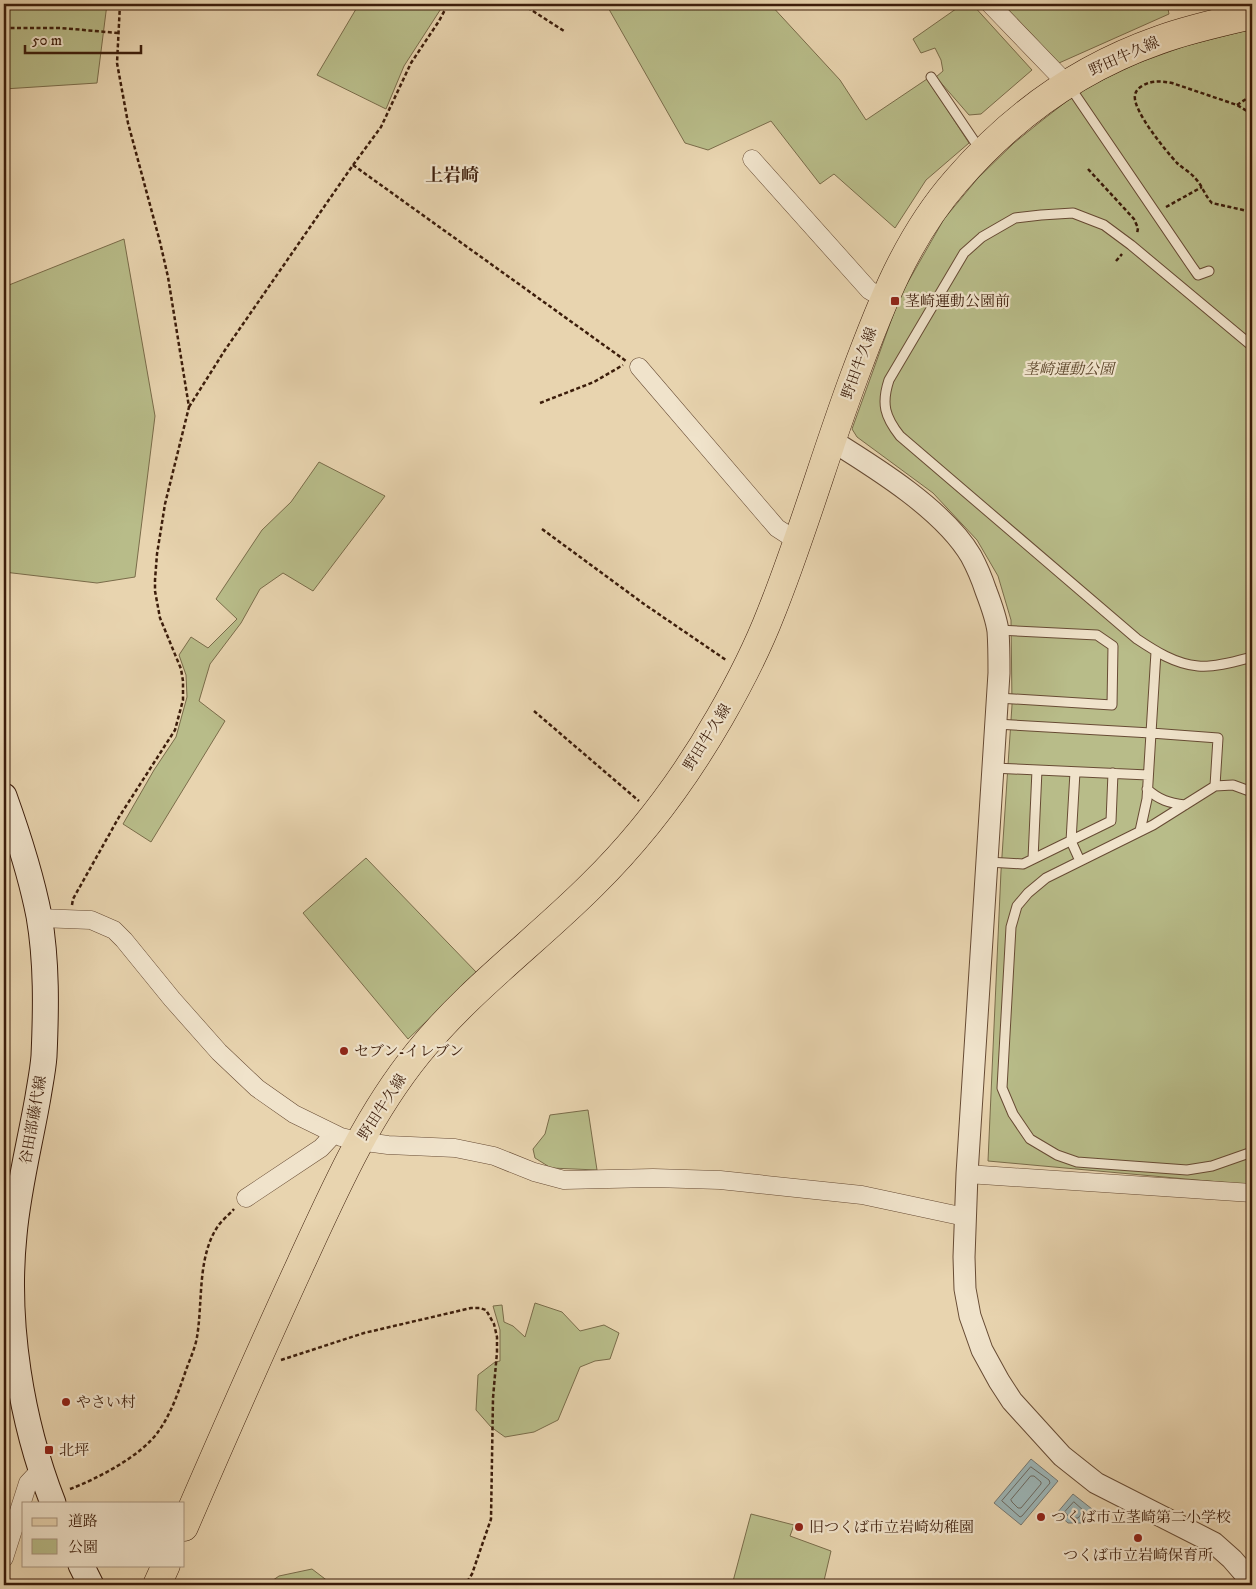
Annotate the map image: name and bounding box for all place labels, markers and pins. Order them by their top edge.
place label: 茎崎運動公園前 [905,292,1010,311]
marker: 茎崎運動公園前 [889,295,901,307]
place label: セブン-イレブン [354,1042,464,1061]
marker: セブン-イレブン [338,1045,350,1057]
place label: やさい村 [76,1393,136,1412]
marker: やさい村 [60,1396,72,1408]
place label: 北坪 [59,1441,89,1460]
marker: 北坪 [43,1444,55,1456]
place label: つくば市立茎崎第二小学校 [1051,1508,1231,1527]
marker: つくば市立茎崎第二小学校 [1035,1511,1047,1523]
place label: 旧つくば市立岩崎幼稚園 [809,1518,974,1537]
marker: 旧つくば市立岩崎幼稚園 [793,1521,805,1533]
marker: つくば市立岩崎保育所 [1132,1532,1144,1544]
place label: つくば市立岩崎保育所 [1063,1546,1213,1565]

